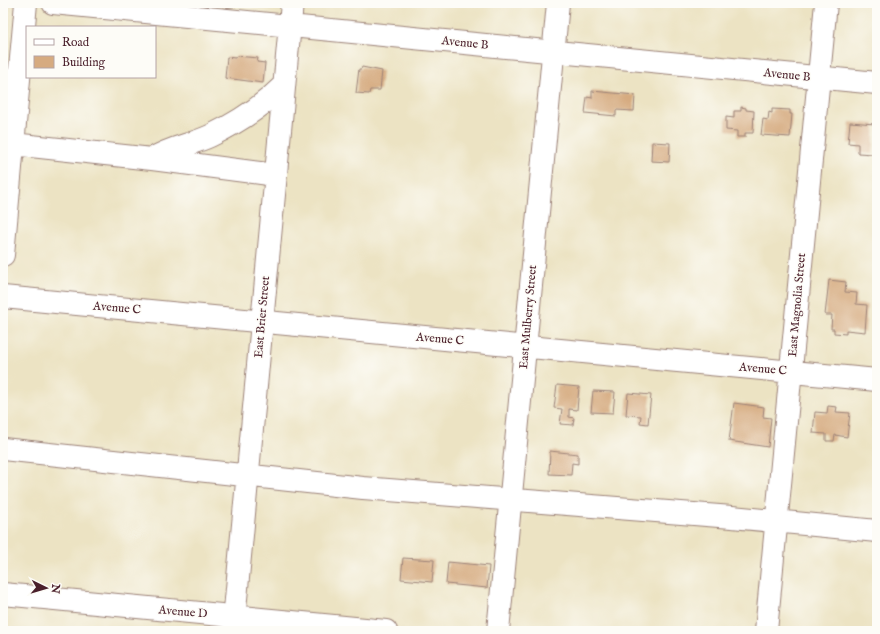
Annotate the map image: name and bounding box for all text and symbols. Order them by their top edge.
legend [26,26,156,78]
street label: Avenue B [440,33,489,53]
text: Road [62,35,90,50]
text: Building [62,55,106,70]
street label: Avenue B [762,65,811,85]
street label: East Magnolia Street [785,252,809,358]
street label: East Mulberry Street [516,264,540,370]
street label: East Brier Street [251,275,273,359]
street label: Avenue C [92,298,142,318]
street label: Avenue C [415,329,465,349]
street label: Avenue C [738,359,788,379]
north arrow [26,568,66,608]
text: N [48,582,62,595]
street label: Avenue D [157,602,208,622]

